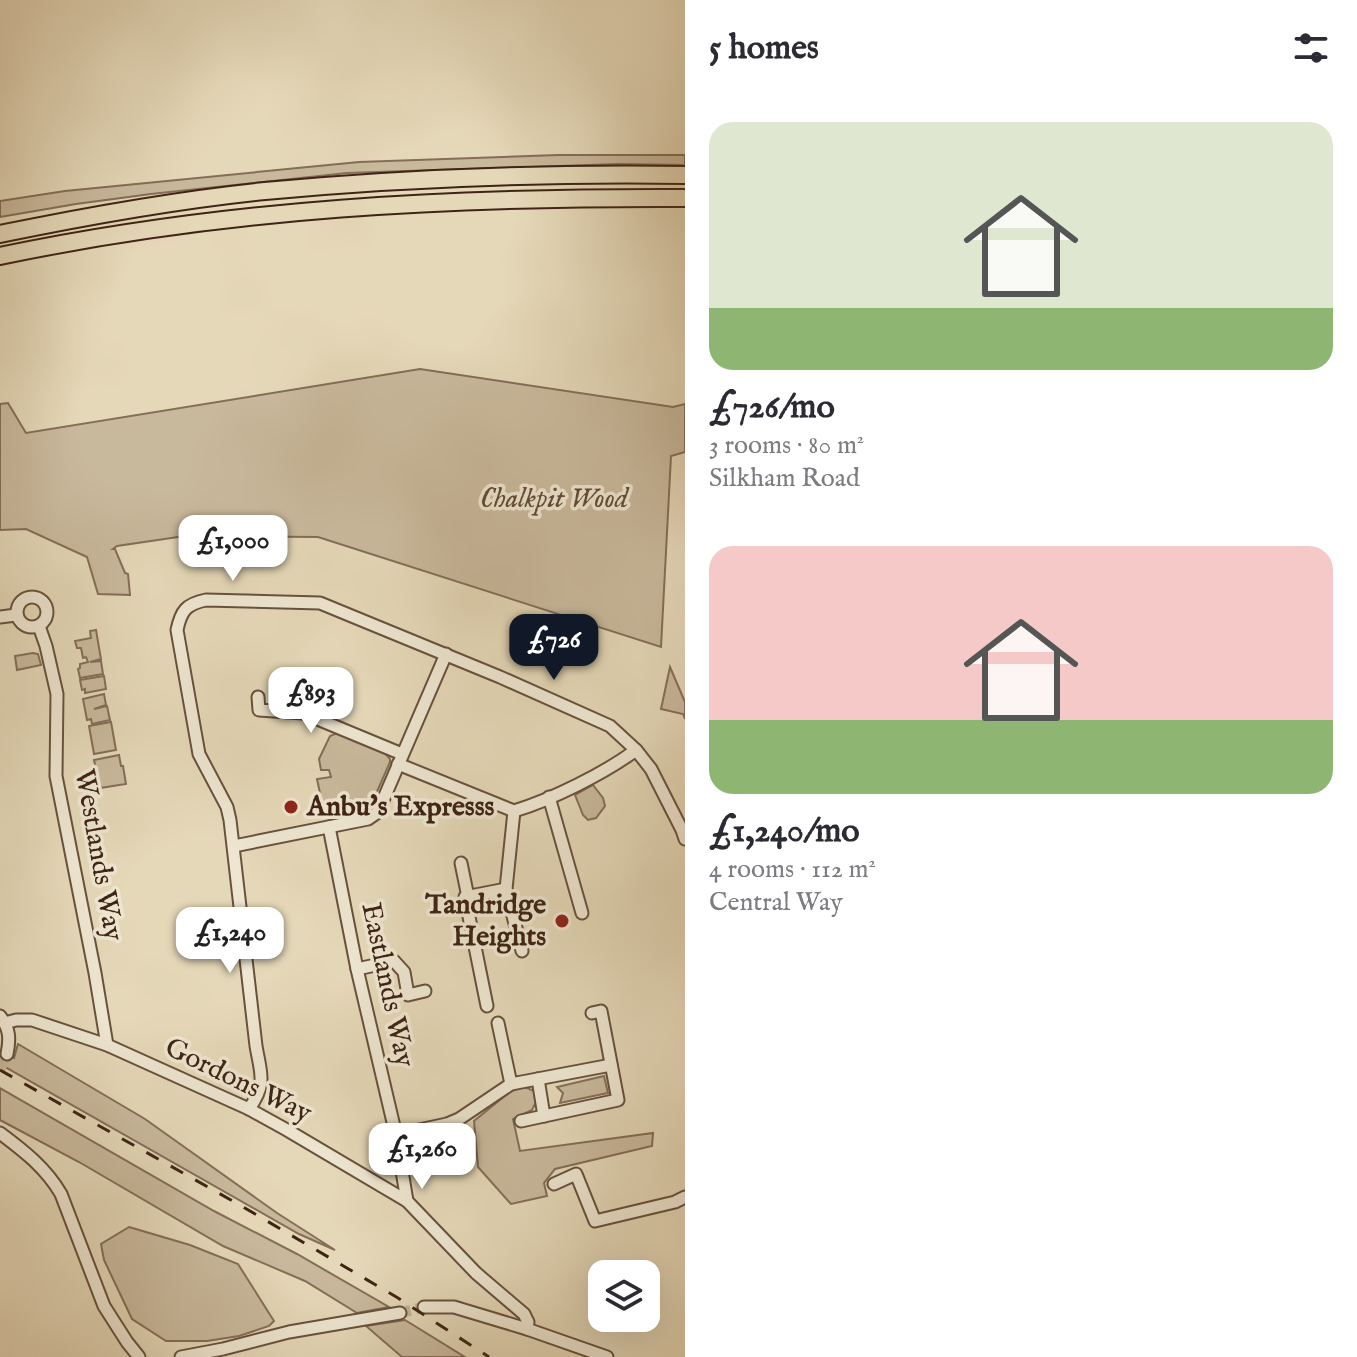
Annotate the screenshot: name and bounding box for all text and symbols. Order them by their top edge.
icon: filters [1289,26,1333,70]
text: 5 homes [709,27,819,70]
icon: home [949,174,1093,318]
text: £726/mo [709,386,835,429]
text: 3 rooms · 80 m² [709,429,864,462]
text: Silkham Road [709,462,860,495]
park label: Chalkpit Wood [480,482,630,517]
pin: £1,000 [168,515,298,583]
text: £1,000 [197,524,269,557]
icon: home [949,598,1093,742]
pin: £726 [507,614,601,682]
text: £726 [527,623,581,656]
pin: £893 [264,667,358,735]
text: £893 [286,676,336,709]
street label: Westlands Way [66,766,130,944]
place label: Anbu's Expresss [306,790,495,825]
marker: Anbu's Expresss [282,798,300,816]
text: £1,240/mo [709,810,860,853]
text: 4 rooms · 112 m² [709,853,876,886]
text: Central Way [709,886,843,919]
place label: Tandridge Heights [424,888,546,955]
street label: Eastlands Way [353,900,422,1071]
pin: £1,240 [165,907,295,975]
marker: Tandridge Heights [553,912,571,930]
text: £1,240 [194,916,266,949]
street label: Gordons Way [159,1030,317,1132]
pin: £1,260 [357,1123,487,1191]
text: £1,260 [387,1132,457,1165]
map controls [588,1260,660,1332]
button: layers [588,1260,660,1332]

